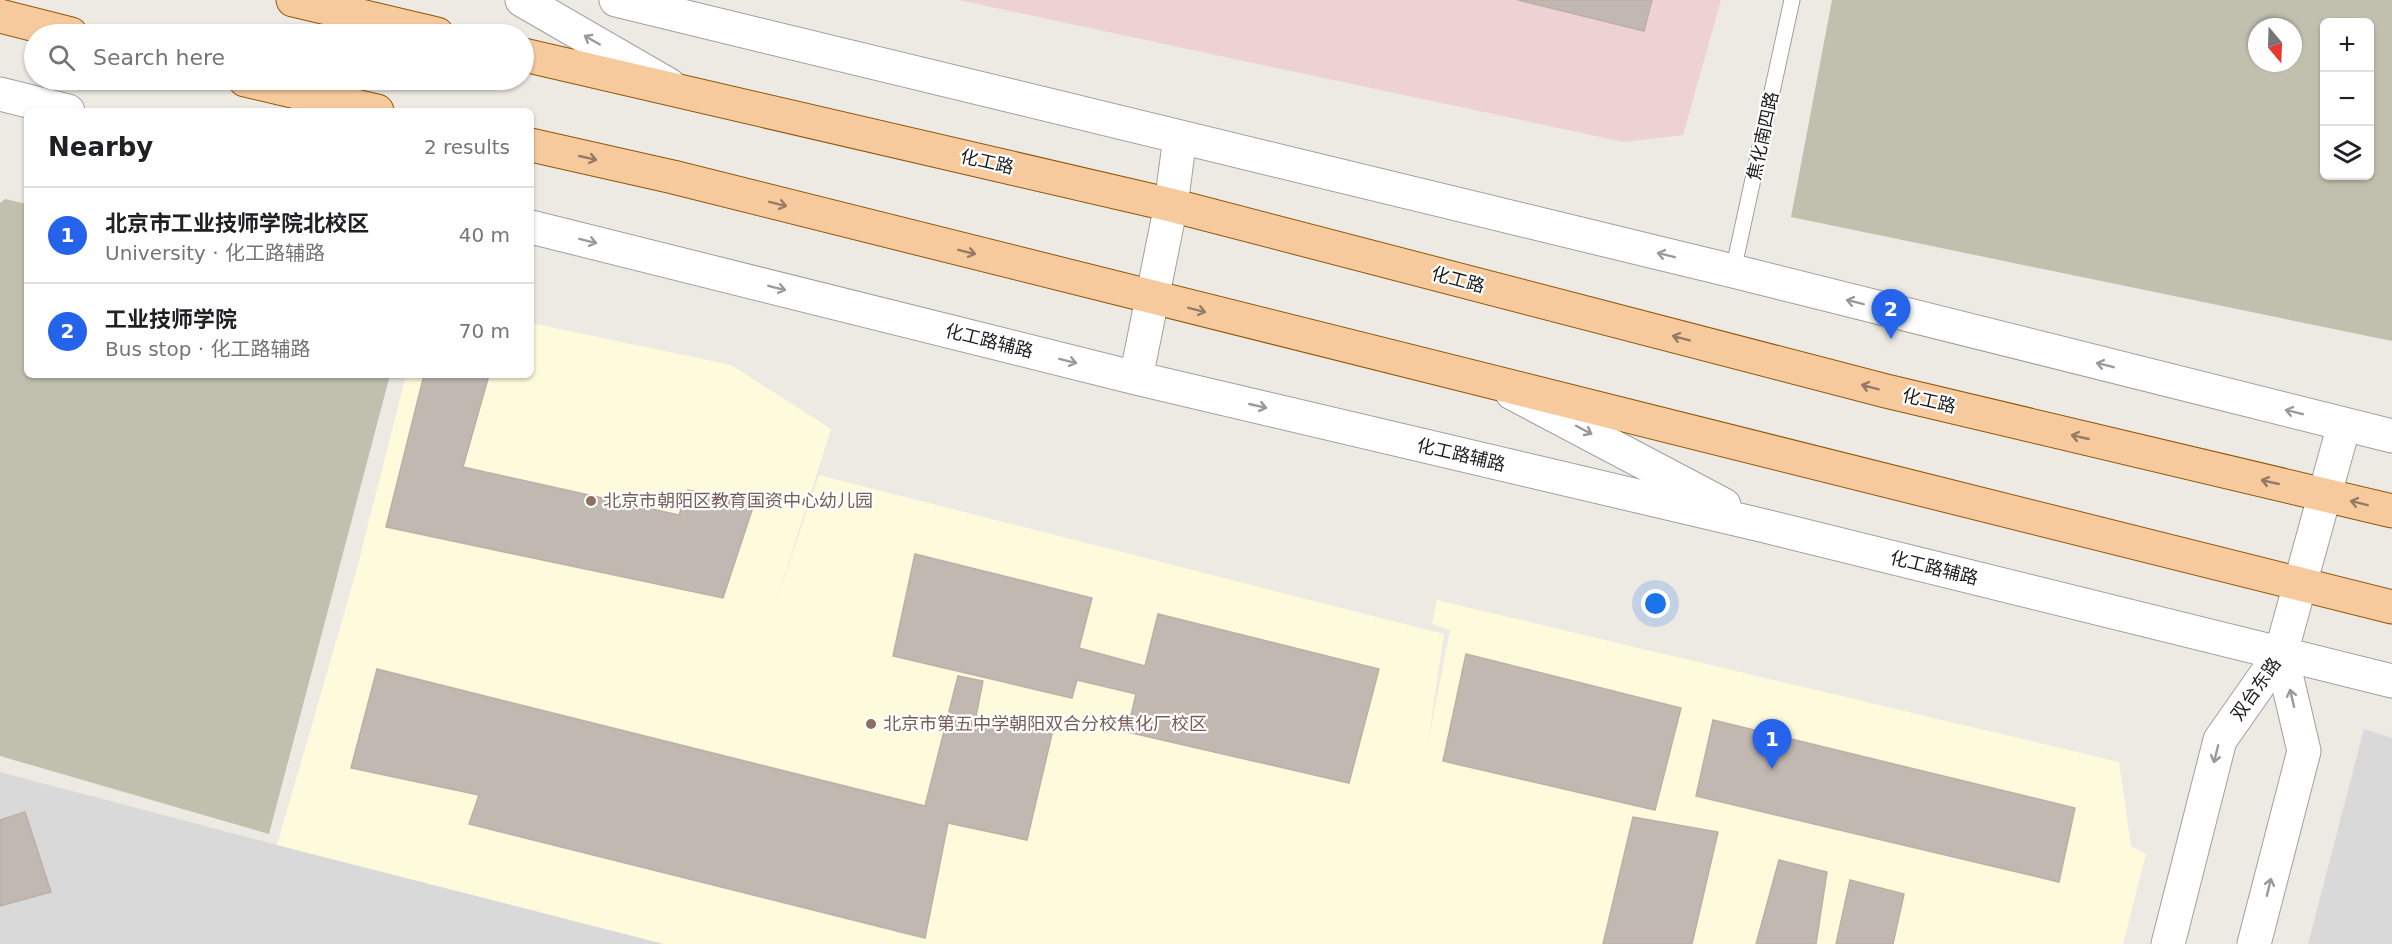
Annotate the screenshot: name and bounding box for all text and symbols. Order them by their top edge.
north arrow [2248,18,2302,72]
map controls [2320,18,2374,180]
button: + [2320,18,2374,72]
search box [24,24,534,90]
one-way arrow [584,34,601,46]
icon: search [45,41,78,74]
text: Search here [93,45,225,70]
button: − [2320,72,2374,126]
street label: 焦化南四路 [1743,90,1782,182]
button: layers [2320,126,2374,180]
text: Nearby [48,132,153,162]
text: 2 results [424,135,510,159]
street label: 化工路 [958,145,1016,178]
one-way arrow [578,153,597,164]
one-way arrow [768,198,787,210]
text: 北京市工业技师学院北校区 [105,211,369,236]
text: 1 [61,223,74,247]
text: 40 m [459,223,510,247]
one-way arrow [578,235,597,247]
text: University · 化工路辅路 [105,241,325,265]
one-way arrow [957,246,976,258]
one-way arrow [1657,248,1676,260]
street label: 化工路 [1429,262,1487,297]
one-way arrow [767,283,786,295]
pin: 2 [1872,290,1910,339]
one-way arrow [1846,295,1865,307]
one-way arrow [1187,304,1206,316]
text: 工业技师学院 [105,307,237,332]
text: 2 [61,319,74,343]
text: 70 m [459,319,510,343]
street label: 化工路辅路 [943,319,1035,362]
one-way arrow [1672,331,1691,343]
text: Bus stop · 化工路辅路 [105,337,310,361]
one-way arrow [1058,355,1077,367]
one-way arrow [2096,358,2115,370]
one-way arrow [1860,380,1879,392]
street label: 化工路 [1900,384,1958,417]
one-way arrow [1248,401,1267,413]
one-way arrow [2285,406,2304,418]
one-way arrow [1574,425,1592,436]
one-way arrow [2071,430,2090,442]
street label: 化工路辅路 [1415,434,1507,475]
one-way arrow [2260,475,2279,487]
place label: 北京市朝阳区教育国资中心幼儿园 [603,490,873,511]
marker: 北京市朝阳区教育国资中心幼儿园 [584,494,598,508]
one-way arrow [2350,496,2369,508]
street label: 化工路辅路 [1888,546,1980,589]
your location [1641,589,1670,618]
street label: 双台东路 [2226,653,2285,724]
one-way arrow [2286,689,2297,708]
place label: 北京市第五中学朝阳双合分校焦化厂校区 [883,713,1207,734]
marker: 北京市第五中学朝阳双合分校焦化厂校区 [864,717,878,731]
pin: 1 [1752,720,1792,769]
one-way arrow [2210,744,2222,763]
one-way arrow [2264,878,2275,897]

